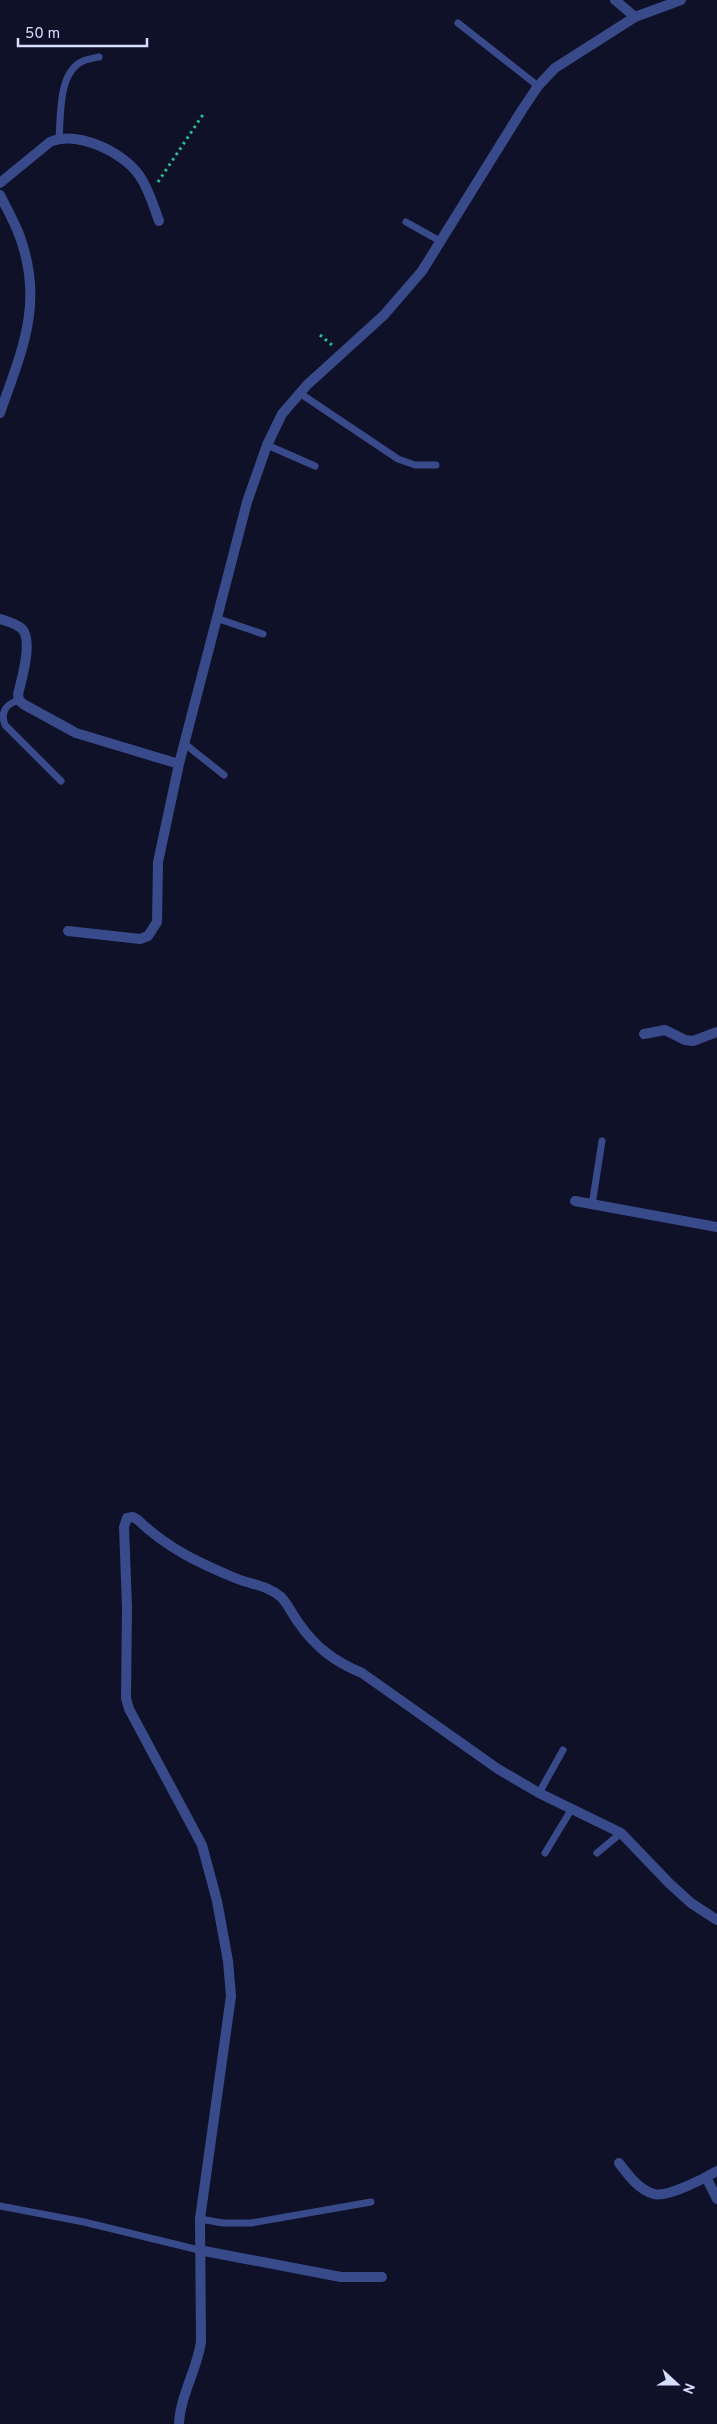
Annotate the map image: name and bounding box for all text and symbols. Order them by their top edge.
scale bar [18,15,146,47]
text: 50 m [25,25,60,44]
north arrow [652,2359,702,2409]
text: N [678,2380,697,2396]

